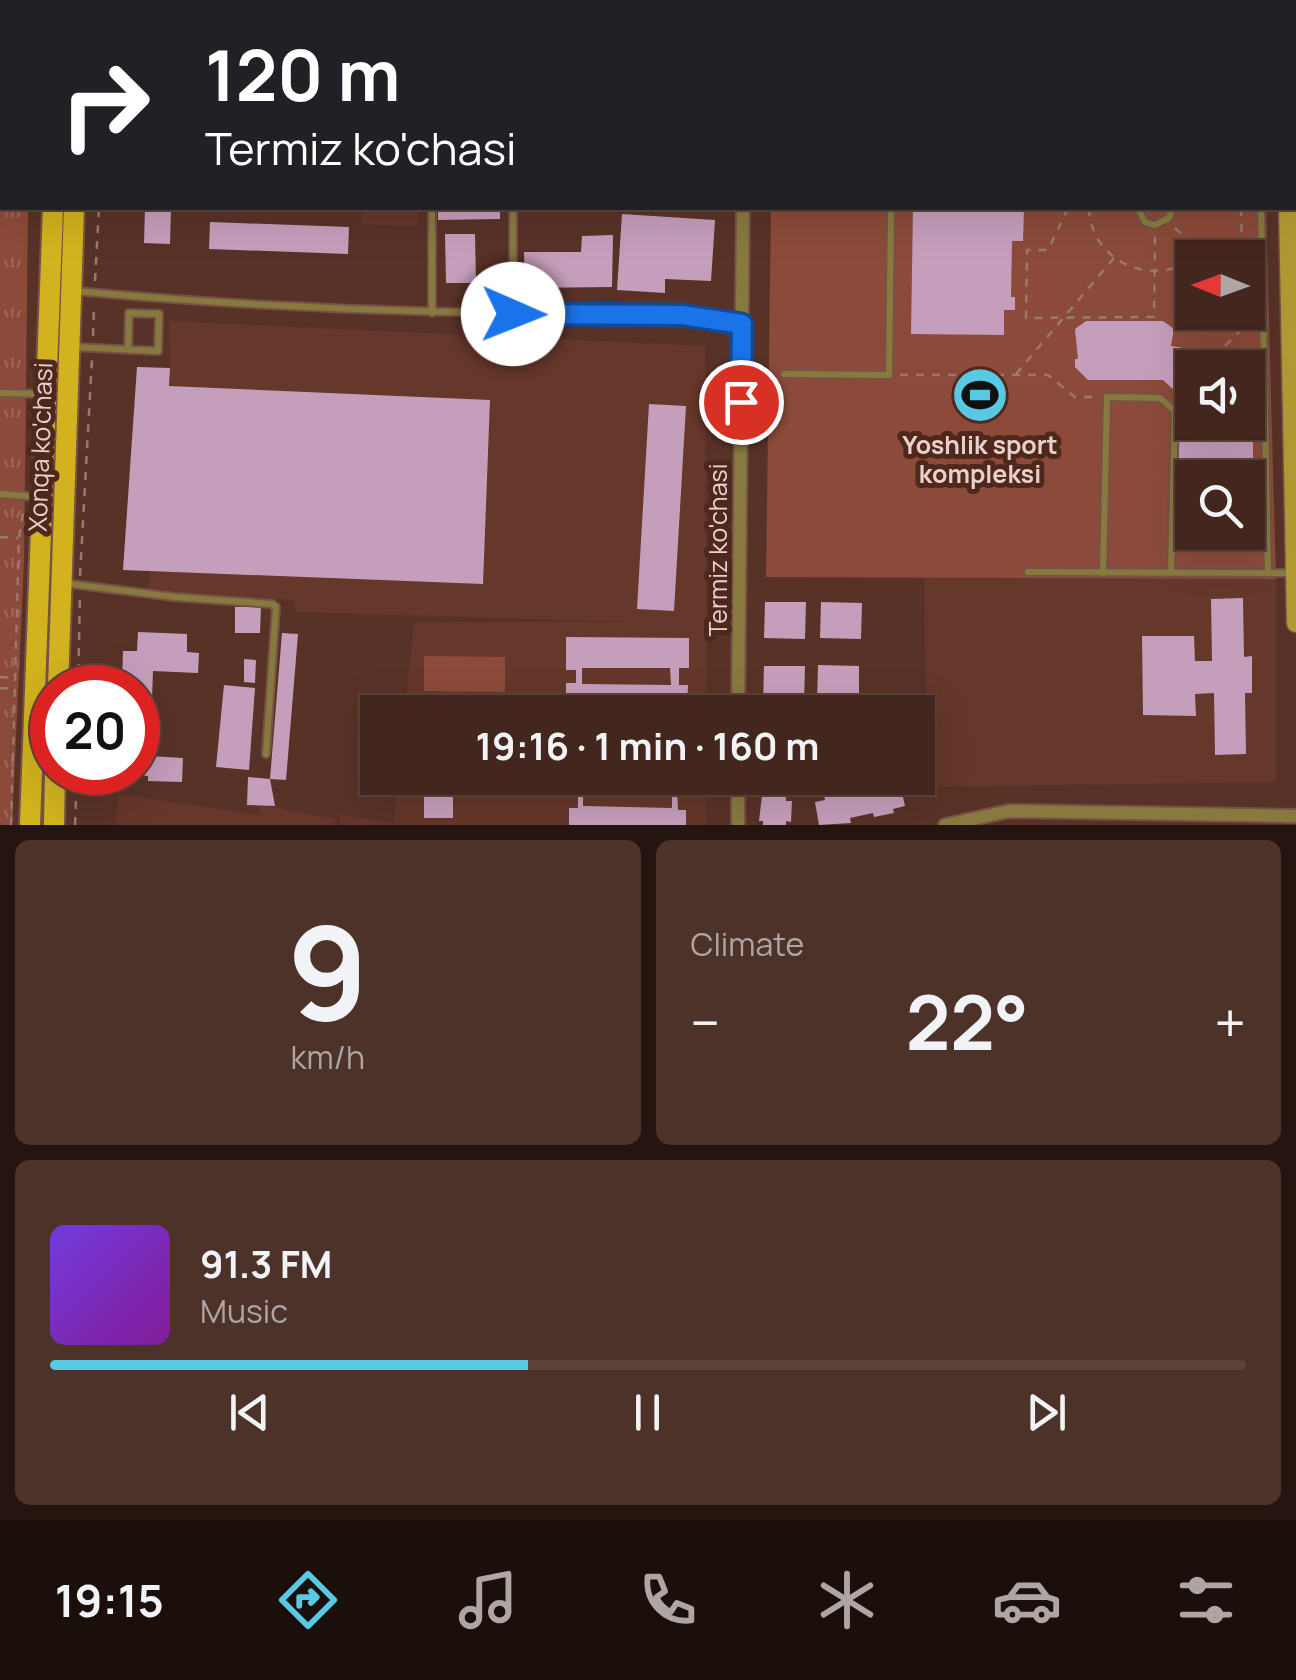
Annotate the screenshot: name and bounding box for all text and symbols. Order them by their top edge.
text: 120 m [205,26,400,122]
icon: right [40,40,170,170]
text: Termiz ko'chasi [205,117,517,179]
north arrow [1175,240,1265,330]
map controls [1175,240,1265,550]
position arrow [461,262,565,366]
button: sound [1175,350,1265,440]
pin [699,360,784,445]
street label: Xonqa ko'chasi [20,362,60,532]
sports icon: Yoshlik sport kompleksi [950,365,1010,425]
icon: arrive [714,375,769,430]
place label: Yoshlik sport kompleksi [902,427,1058,491]
button: search [1175,460,1265,550]
street label: Termiz ko'chasi [700,463,735,637]
speed limit sign: 20 [30,665,160,795]
text: 19:16 · 1 min · 160 m [475,719,820,771]
text: 9 [287,881,368,1059]
text: Climate [691,922,804,966]
text: 22° [906,970,1029,1073]
text: − [691,984,720,1060]
text: + [1214,984,1246,1060]
text: km/h [291,1035,365,1079]
text: 91.3 FM [200,1237,332,1289]
text: Music [200,1289,288,1333]
icon: previous [222,1385,277,1440]
icon: pause [620,1385,675,1440]
icon: next [1019,1385,1074,1440]
icon: directions [273,1565,343,1635]
icon: music [453,1565,523,1635]
icon: phone [633,1565,703,1635]
icon: climate [812,1565,882,1635]
icon: car [992,1565,1062,1635]
icon: filters [1171,1565,1241,1635]
text: 19:15 [55,1569,164,1631]

